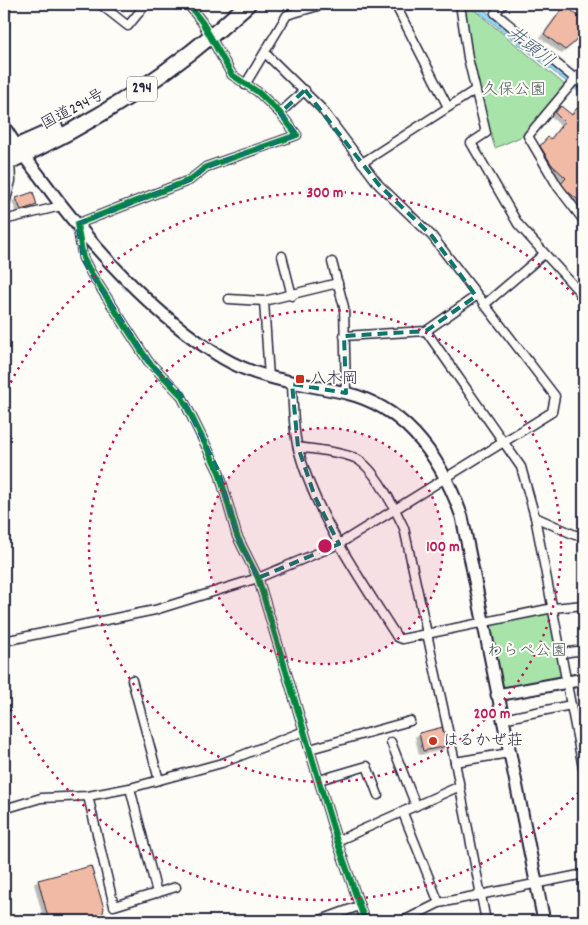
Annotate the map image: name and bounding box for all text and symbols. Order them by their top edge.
water label: 井頭川 [501,21,559,75]
road number: 294 [127,76,157,102]
park label: 久保公園 [482,79,546,102]
street label: 国道294号 [37,84,109,136]
text: 300 m [307,183,343,205]
place label: 八木岡 [310,368,358,391]
marker: 八木岡 [294,373,306,385]
centre of rings [316,537,334,555]
text: 100 m [426,537,460,559]
park label: わらぺ公園 [487,640,567,663]
text: 200 m [474,704,510,726]
place label: はるかぜ荘 [443,730,523,753]
marker: はるかぜ荘 [427,735,439,747]

